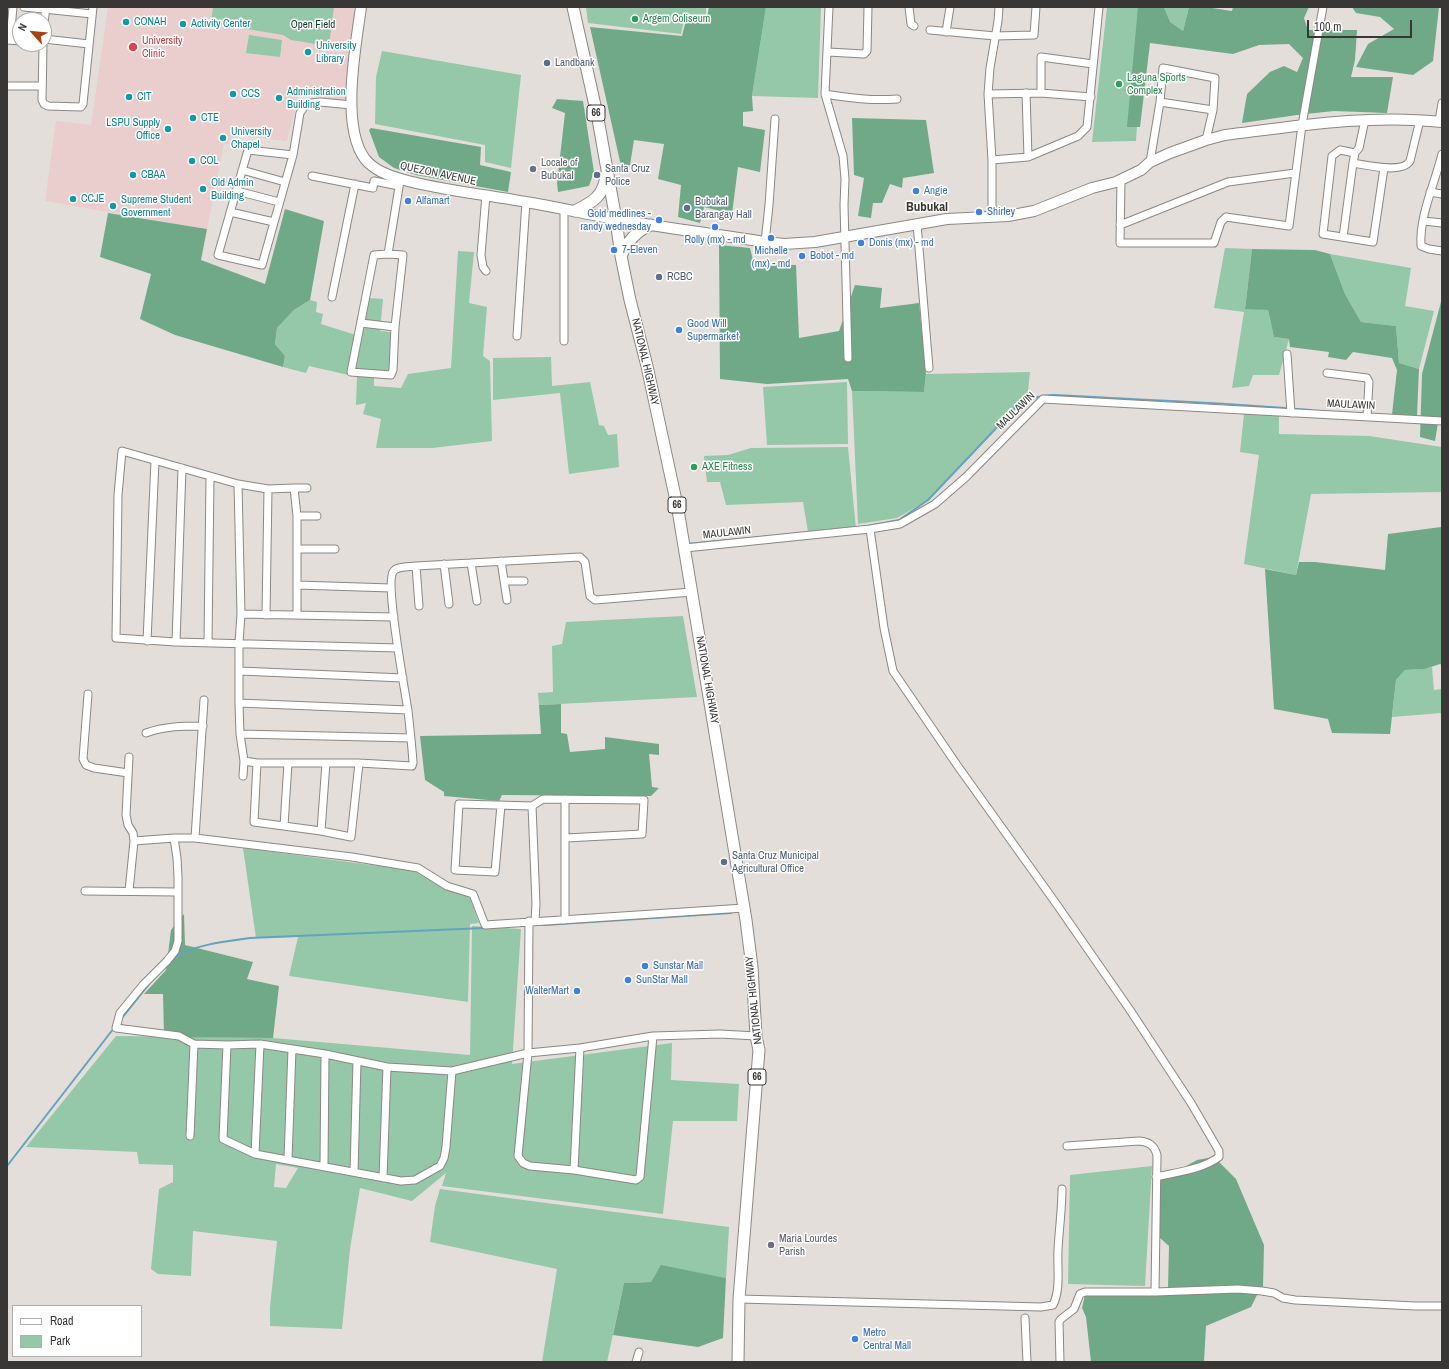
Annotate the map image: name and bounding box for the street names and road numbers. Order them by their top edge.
road number: 66 [587,105,605,121]
street label: QUEZON AVENUE [399,159,477,189]
street label: NATIONAL HIGHWAY [629,317,661,407]
street label: MAULAWIN [994,389,1038,433]
street label: MAULAWIN [1327,397,1375,413]
road number: 66 [668,497,686,513]
street label: MAULAWIN [702,524,752,542]
street label: NATIONAL HIGHWAY [693,635,721,725]
street label: NATIONAL HIGHWAY [743,955,765,1045]
road number: 66 [748,1069,766,1085]

